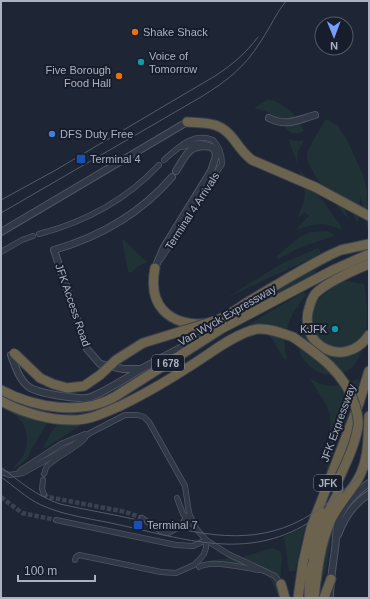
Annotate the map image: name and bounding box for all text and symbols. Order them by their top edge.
north arrow [314,16,354,56]
place label: Shake Shack [143,26,208,38]
marker: Shake Shack [130,27,140,37]
text: N [330,40,338,52]
place label: Voice of Tomorrow [149,50,197,75]
marker: Voice of Tomorrow [136,57,146,67]
place label: Five Borough Food Hall [46,64,111,89]
marker: Five Borough Food Hall [114,71,124,81]
place label: DFS Duty Free [60,128,133,140]
marker: DFS Duty Free [47,129,57,139]
marker: Terminal 4 [75,153,87,165]
place label: Terminal 4 [90,153,141,165]
street label: Terminal 4 Arrivals [162,170,222,252]
street label: JFK Access Road [53,262,93,348]
street label: Van Wyck Expressway [176,282,278,348]
place label: KJFK [300,323,328,335]
marker: KJFK [330,324,340,334]
road number: I 678 [152,355,184,371]
street label: JFK Expressway [318,382,358,464]
road number: JFK [314,475,342,491]
marker: Terminal 7 [132,519,144,531]
place label: Terminal 7 [147,519,198,531]
scale bar [18,557,95,583]
text: 100 m [24,564,57,578]

